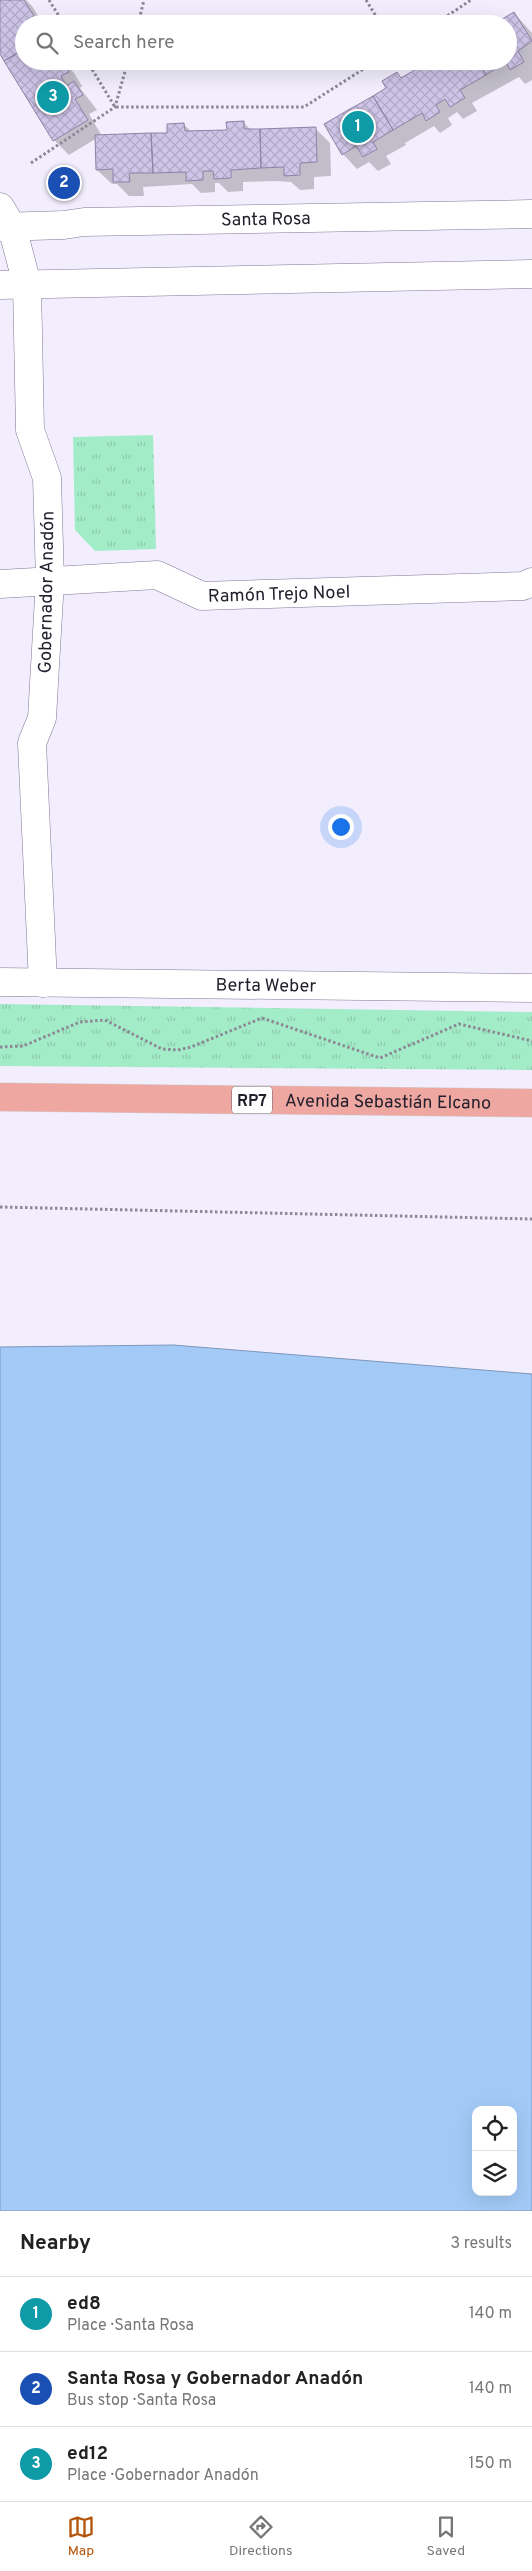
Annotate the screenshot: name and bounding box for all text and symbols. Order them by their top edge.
search box [15,15,517,70]
icon: search [33,29,61,57]
text: Search here [73,31,175,55]
pin: 3 [37,78,69,116]
pin: 1 [342,108,374,146]
pin: 2 [48,164,80,202]
street label: Santa Rosa [221,208,311,233]
street label: Gobernador Anadón [35,511,60,674]
street label: Ramón Trejo Noel [208,581,351,609]
your location [328,814,354,840]
street label: Berta Weber [215,974,317,999]
road number: RP7 [232,1086,272,1114]
street label: Avenida Sebastián Elcano [285,1090,491,1116]
map controls [472,2106,517,2196]
button: locate [472,2106,517,2151]
button: layers [472,2151,517,2196]
text: Nearby [20,2230,91,2257]
text: 3 results [450,2234,512,2254]
text: ed8 [67,2292,101,2316]
text: 1 [33,2304,39,2324]
text: 140 m [469,2304,512,2324]
text: Place · Santa Rosa [67,2316,194,2336]
text: Santa Rosa y Gobernador Anadón [67,2367,363,2391]
text: 2 [31,2379,41,2399]
text: 140 m [469,2379,512,2399]
text: Bus stop · Santa Rosa [67,2391,216,2411]
text: ed12 [67,2442,108,2466]
text: 3 [31,2454,41,2474]
text: 150 m [469,2454,512,2474]
text: Place · Gobernador Anadón [67,2466,259,2486]
tab: Map [67,2513,95,2560]
tab: Directions [229,2513,293,2560]
tab: Saved [427,2513,465,2560]

